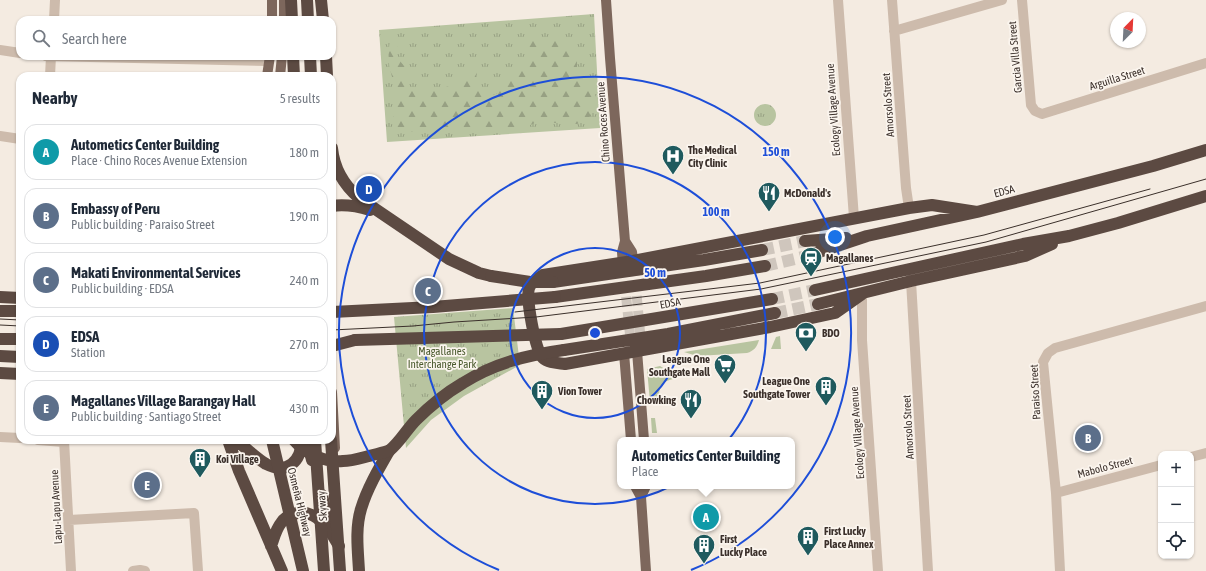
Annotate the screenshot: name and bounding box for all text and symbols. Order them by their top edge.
north arrow [1110,12,1146,48]
search box [16,16,336,60]
street label: Garcia Villa Street [1006,21,1024,93]
icon: search [30,27,52,49]
text: Search here [62,30,127,47]
street label: Ecology Village Avenue [824,63,842,157]
street label: Arguilla Street [1088,64,1146,92]
street label: Amorsolo Street [880,72,896,138]
street label: Chino Roces Avenue [594,81,612,163]
text: Nearby [32,88,78,108]
text: 5 results [280,91,320,106]
text: Autometics Center Building [71,136,219,153]
hospital icon: The Medical City Clinic [660,143,686,176]
place label: The Medical City Clinic [688,144,738,169]
text: A [43,145,49,160]
text: 180 m [290,145,319,160]
text: 150 m [762,145,790,159]
text: Place · Chino Roces Avenue Extension [71,153,247,168]
pin: D [356,174,382,204]
restaurant icon: McDonald's [756,180,782,213]
street label: EDSA [992,182,1016,199]
place label: McDonald's [784,187,831,199]
text: Embassy of Peru [71,200,160,217]
text: 100 m [702,205,730,219]
text: B [43,209,49,224]
text: 190 m [290,209,319,224]
text: Public building · Paraiso Street [71,217,215,232]
your location [825,227,845,247]
station icon: Magallanes [798,245,824,278]
place label: Magallanes [826,252,873,264]
text: Makati Environmental Services [71,264,241,281]
text: 50 m [644,266,666,280]
text: C [43,273,49,288]
text: 240 m [290,273,319,288]
pin: C [415,276,441,306]
text: Public building · EDSA [71,281,174,296]
street label: EDSA [659,295,682,311]
bank icon: BDO [793,320,819,353]
centre of rings [588,326,602,340]
place label: BDO [822,327,840,339]
text: EDSA [71,328,99,345]
text: D [42,337,50,352]
text: 270 m [290,337,319,352]
text: Station [71,345,105,360]
park label: Magallanes Interchange Park [408,345,476,370]
supermarket icon: League One Southgate Mall [712,352,738,385]
place label: League One Southgate Mall [649,353,711,378]
street label: Paraiso Street [1028,364,1042,420]
building icon: League One Southgate Tower [813,374,839,407]
place label: League One Southgate Tower [743,375,811,400]
building icon: Vion Tower [529,378,555,411]
place label: Vion Tower [557,385,603,397]
street label: Ecology Village Avenue [848,386,866,480]
restaurant icon: Chowking [678,387,704,420]
text: Magallanes Village Barangay Hall [71,392,256,409]
place label: Chowking [637,394,676,406]
street label: Amorsolo Street [900,395,916,459]
text: E [43,401,49,416]
text: 430 m [290,401,319,416]
text: Public building · Santiago Street [71,409,221,424]
pin: B [1075,423,1101,453]
popup [617,437,795,489]
building icon: Koi Village [187,446,213,479]
text: Autometics Center Building [632,447,780,464]
map controls [1158,451,1194,559]
button: + [1158,451,1194,487]
place label: Koi Village [216,453,259,465]
street label: Mabolo Street [1076,454,1134,480]
text: Place [632,464,658,479]
street label: Osmeña Highway [286,466,314,538]
street label: Lapu-Lapu Avenue [48,469,64,545]
pin: E [134,470,160,500]
button: − [1158,487,1194,523]
street label: Skyway [315,490,329,521]
pin: A [693,502,719,532]
button: locate [1158,523,1194,559]
building icon: First Lucky Place Annex [795,524,821,557]
place label: First Lucky Place Annex [824,525,874,550]
building icon: First Lucky Place [691,532,717,565]
place label: First Lucky Place [720,533,767,558]

